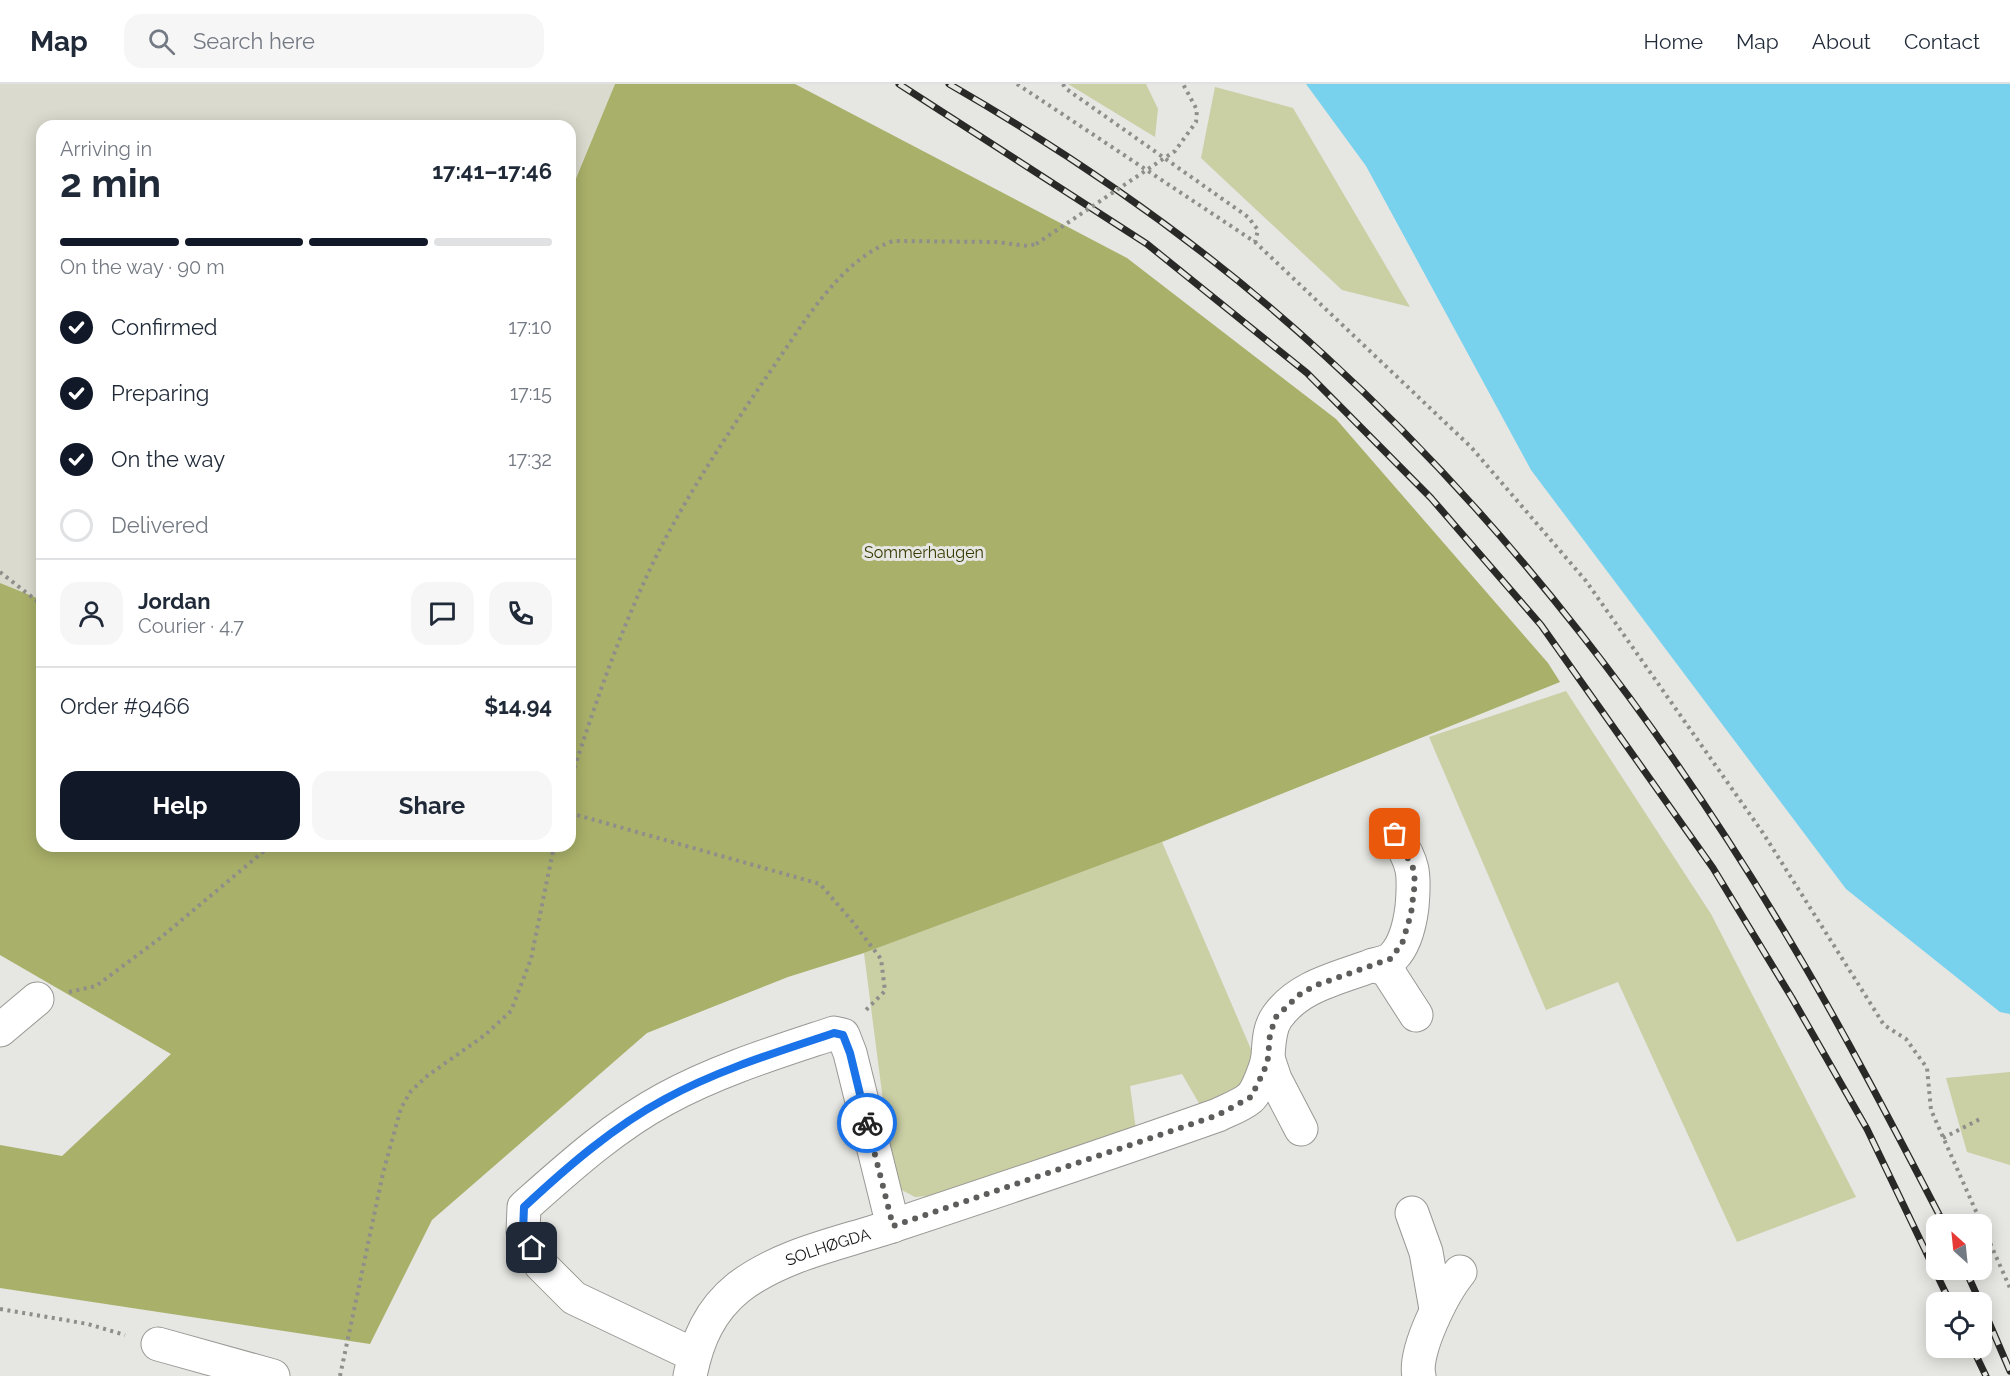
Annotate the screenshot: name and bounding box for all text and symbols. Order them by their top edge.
search box [124,14,544,68]
text: Map [30,25,88,58]
icon: search [145,25,178,58]
text: Search here [193,28,315,54]
text: Home [1644,29,1703,54]
text: Map [1736,29,1779,54]
text: About [1812,29,1871,54]
text: Contact [1904,29,1980,54]
text: Arriving in [60,137,152,161]
text: 17:41–17:46 [432,158,552,184]
text: 2 min [60,160,161,206]
text: On the way · 90 m [60,255,225,279]
icon: check [60,311,93,344]
text: Confirmed [111,314,218,340]
text: 17:10 [508,315,552,339]
icon: check [60,377,93,410]
text: Preparing [111,380,209,406]
text: 17:15 [510,381,552,405]
icon: check [60,443,93,476]
text: On the way [111,446,225,472]
text: 17:32 [508,447,552,471]
text: Delivered [111,512,209,538]
park label: Sommerhaugen [864,543,984,562]
button: person [60,582,123,645]
button: chat [411,582,474,645]
button: phone [489,582,552,645]
text: Jordan [138,588,210,614]
text: Courier · 4.7 [138,614,244,638]
text: Order #9466 [60,693,190,719]
text: $14.94 [484,693,552,719]
button: Help [60,771,300,840]
button: Share [312,771,552,840]
pin [1369,808,1420,859]
icon: bag [1378,817,1411,850]
courier [837,1093,897,1153]
icon: bike [851,1107,884,1140]
north arrow [1926,1214,1992,1280]
map controls [1926,1214,1992,1358]
pin [506,1222,557,1273]
street label: SOLHØGDA [783,1224,873,1270]
icon: home [515,1231,548,1264]
button: locate [1926,1292,1992,1358]

